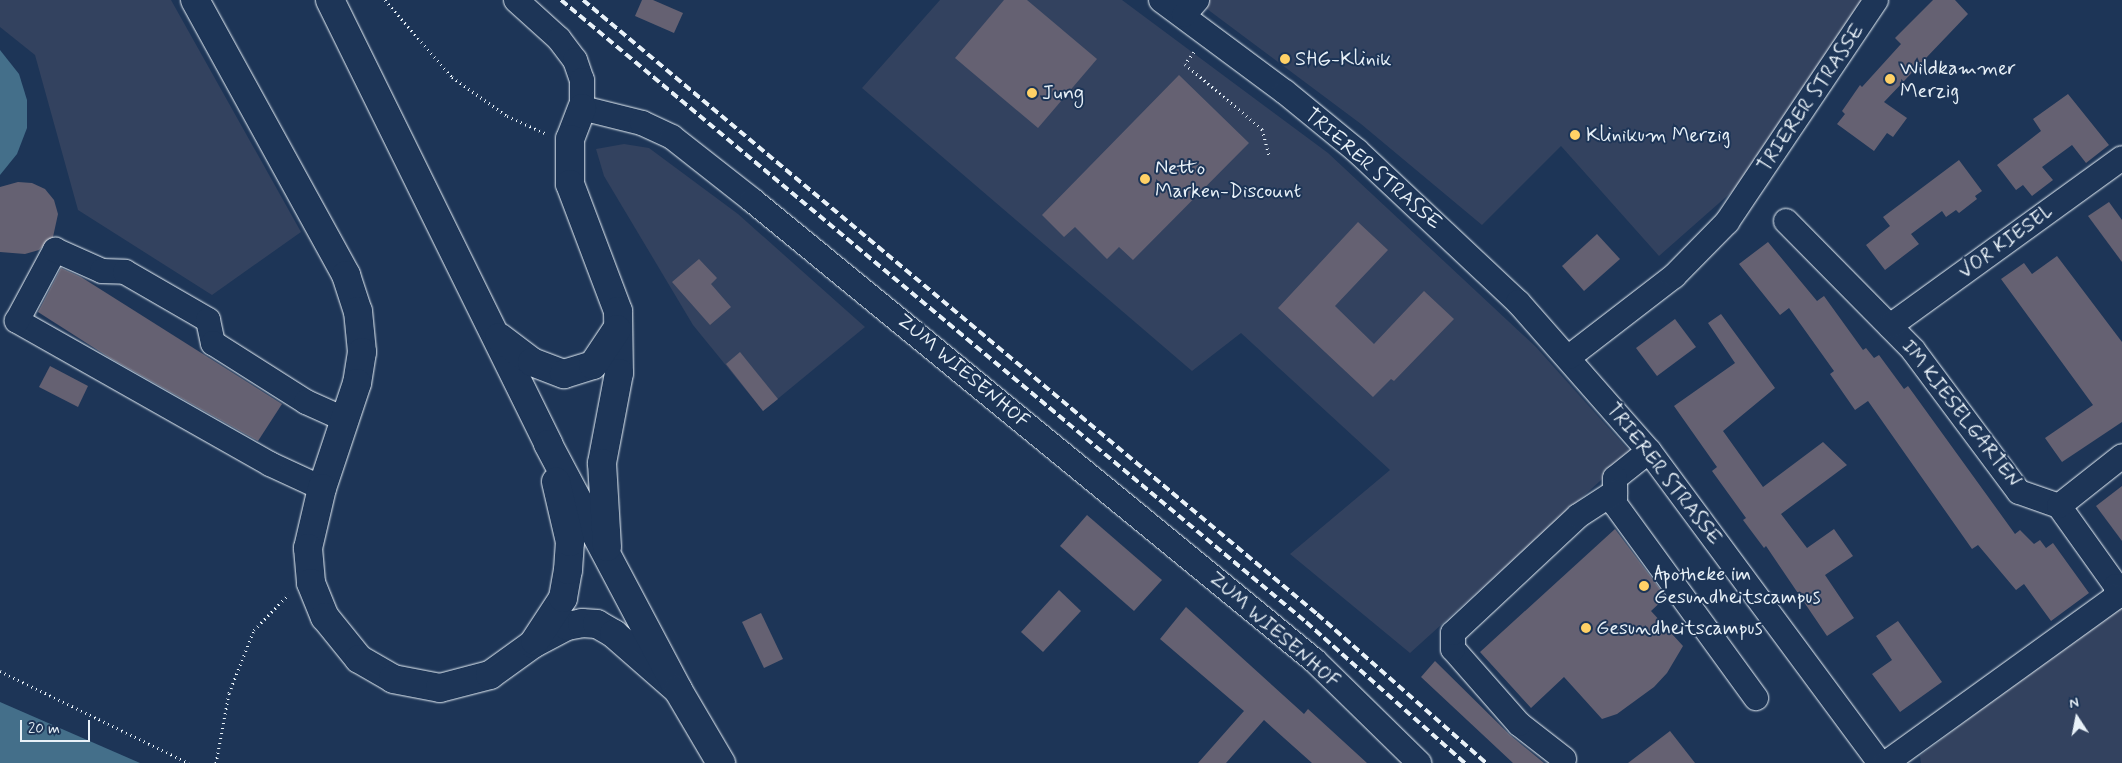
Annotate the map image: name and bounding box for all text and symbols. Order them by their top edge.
street label: TRIERER STRASSE [1752,18,1870,178]
place label: SHG-Klinik [1295,47,1392,71]
marker: SHG-Klinik [1279,53,1291,65]
place label: Wildkammer Merzig [1900,56,2016,103]
marker: Wildkammer Merzig [1884,73,1896,85]
place label: Jung [1042,81,1084,105]
marker: Jung [1026,87,1038,99]
street label: TRIERER STRASSE [1299,102,1447,236]
place label: Klinikum Merzig [1586,123,1731,147]
marker: Klinikum Merzig [1568,128,1582,142]
place label: Netto Marken-Discount [1155,156,1301,203]
marker: Netto Marken-Discount [1139,173,1151,185]
street label: VOR KIESEL [1952,198,2060,286]
street label: ZUM WIESENHOF [891,308,1035,434]
street label: IM KIESELGARTEN [1895,334,2027,494]
street label: TRIERER STRASSE [1600,397,1728,551]
place label: Apotheke im Gesundheitscampus [1654,562,1821,609]
street label: ZUM WIESENHOF [1203,566,1345,694]
marker: Apotheke im Gesundheitscampus [1638,580,1650,592]
place label: Gesundheitscampus [1596,616,1763,640]
marker: Gesundheitscampus [1580,622,1592,634]
north arrow [2052,693,2102,743]
text: N [2068,694,2080,713]
scale bar [22,710,92,742]
text: 20 m [28,719,60,739]

